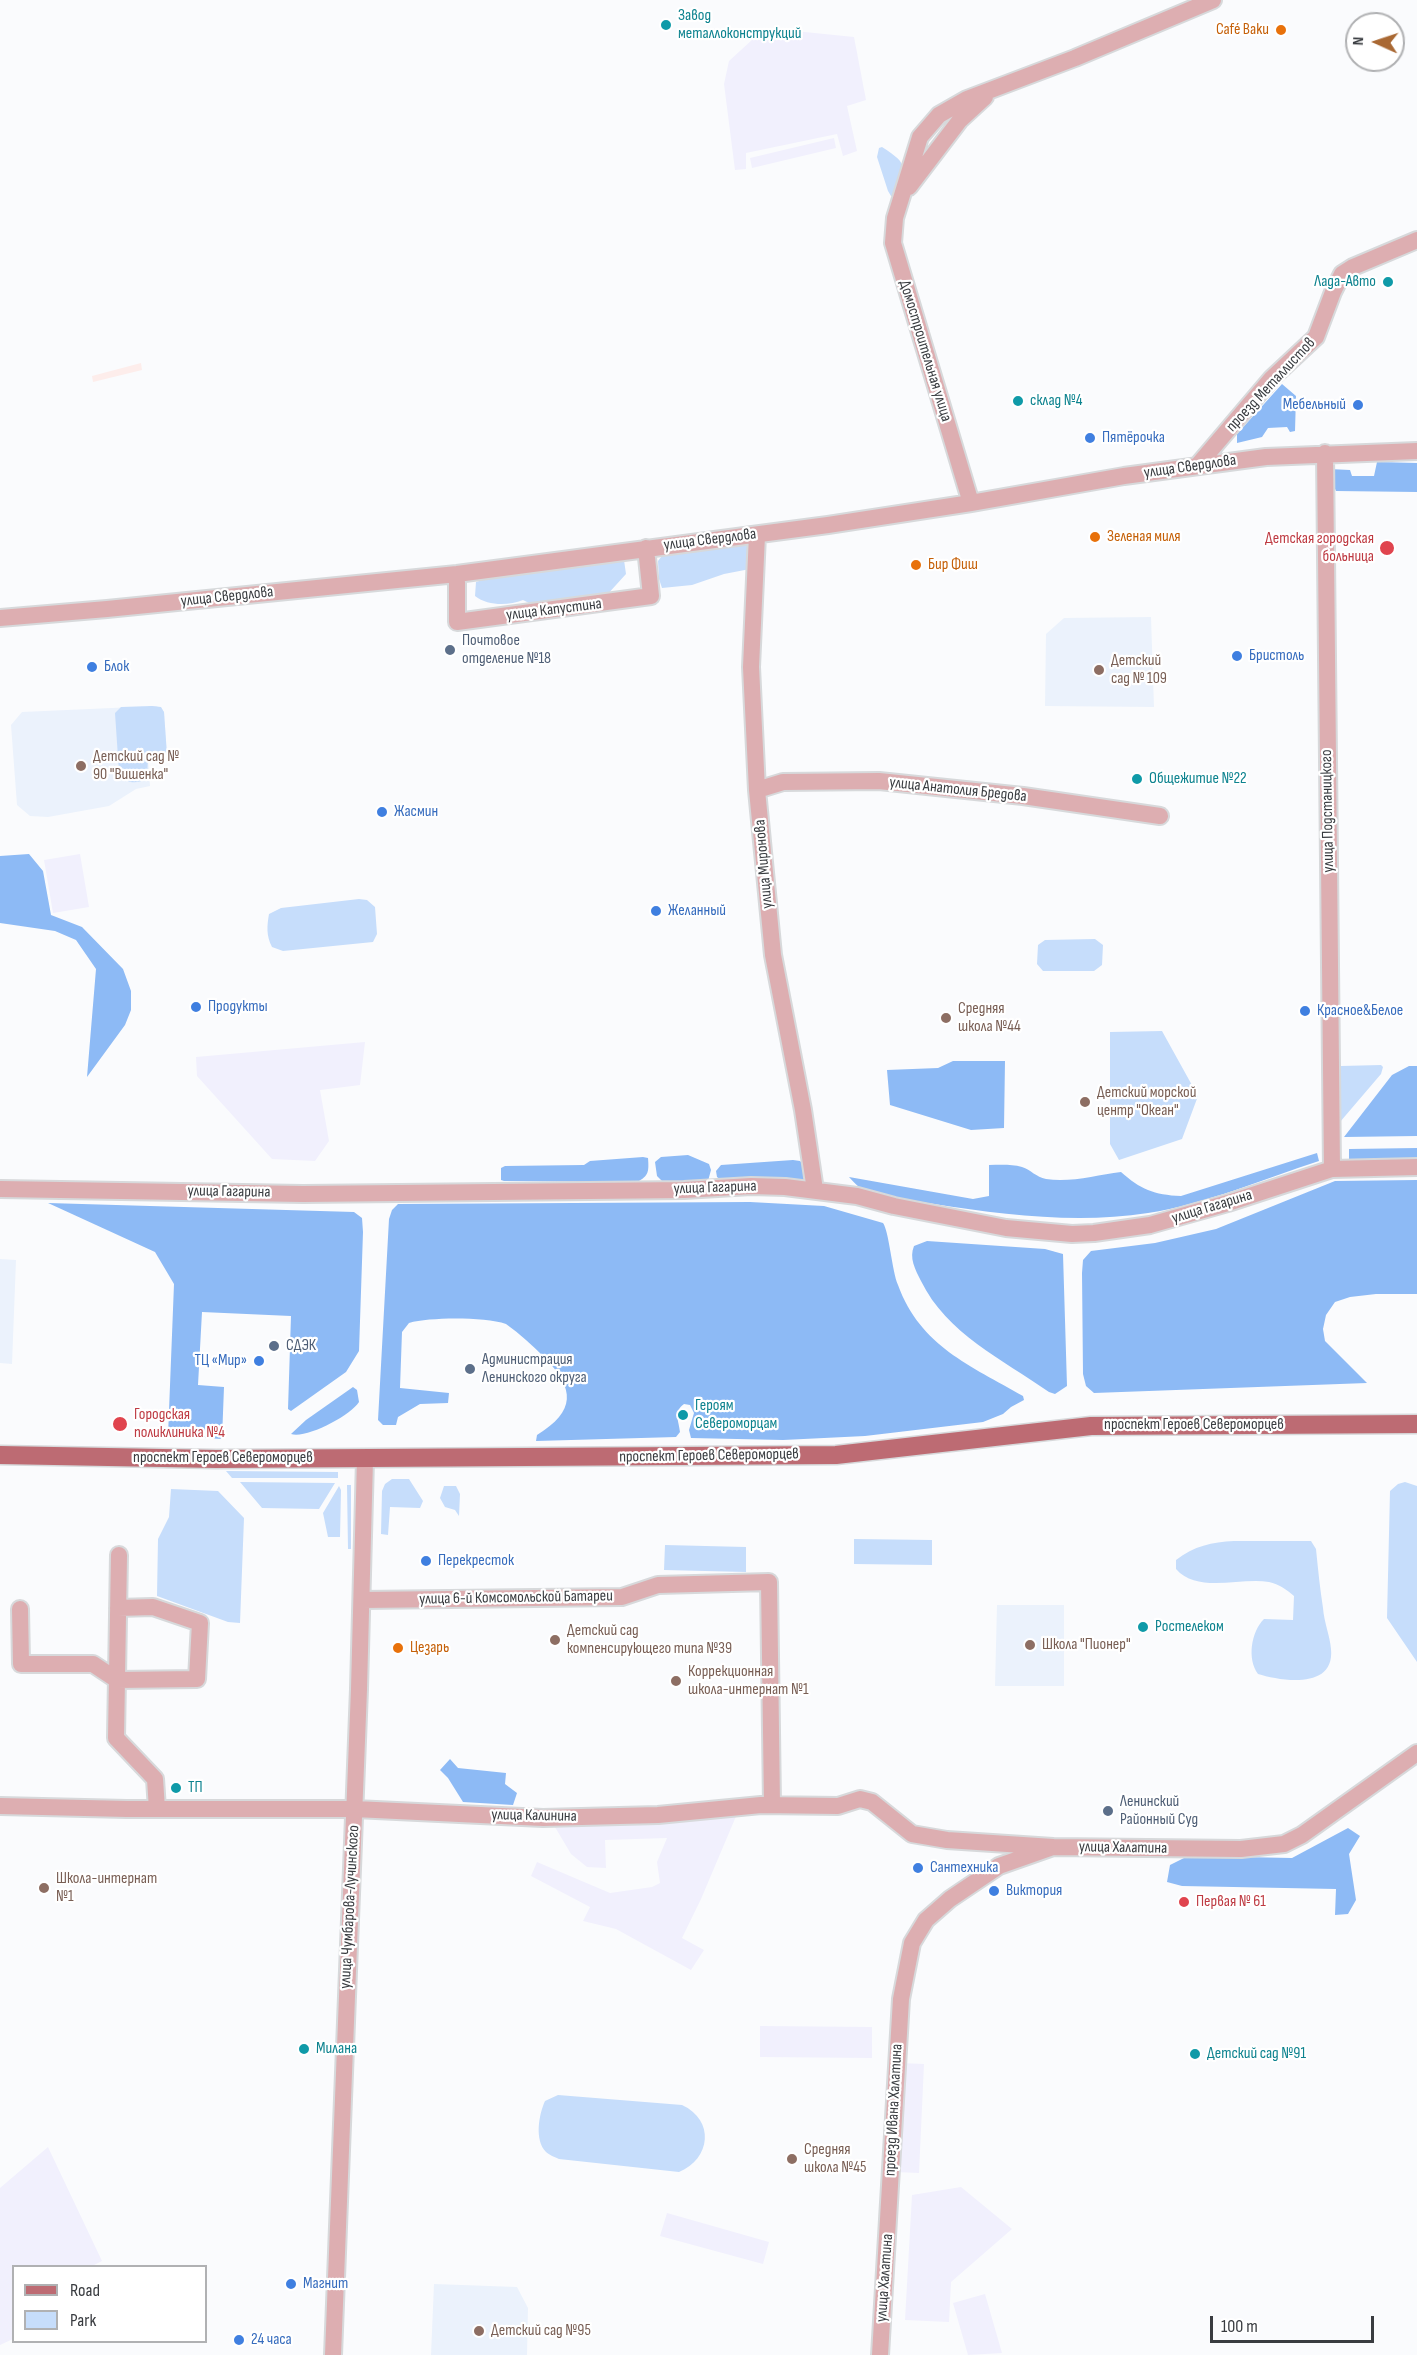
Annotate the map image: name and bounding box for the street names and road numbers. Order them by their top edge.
street label: Домостроительная улица [894,278,956,424]
street label: проезд Металлистов [1222,334,1320,436]
street label: улица Свердлова [1143,451,1237,483]
street label: улица Свердлова [663,525,757,555]
street label: улица Свердлова [180,583,274,611]
street label: улица Капустина [505,595,603,625]
street label: улица Подстаницкого [1317,749,1339,873]
street label: улица Анатолия Бредова [888,773,1028,807]
street label: улица Миронова [751,819,777,909]
street label: улица Гагарина [673,1177,757,1199]
street label: улица Гагарина [187,1182,271,1202]
street label: улица Гагарина [1170,1186,1254,1228]
street label: проспект Героев Североморцев [1104,1415,1284,1435]
street label: проспект Героев Североморцев [619,1445,799,1467]
street label: проспект Героев Североморцев [133,1448,313,1468]
street label: улица 6-й Комсомольской Батареи [419,1587,613,1609]
street label: улица Калинина [491,1806,577,1826]
street label: улица Чумбарова-Лучинского [336,1825,364,1989]
street label: улица Халатина [1079,1838,1167,1858]
street label: проезд Ивана Халатина [881,2043,907,2177]
street label: улица Халатина [872,2233,898,2323]

